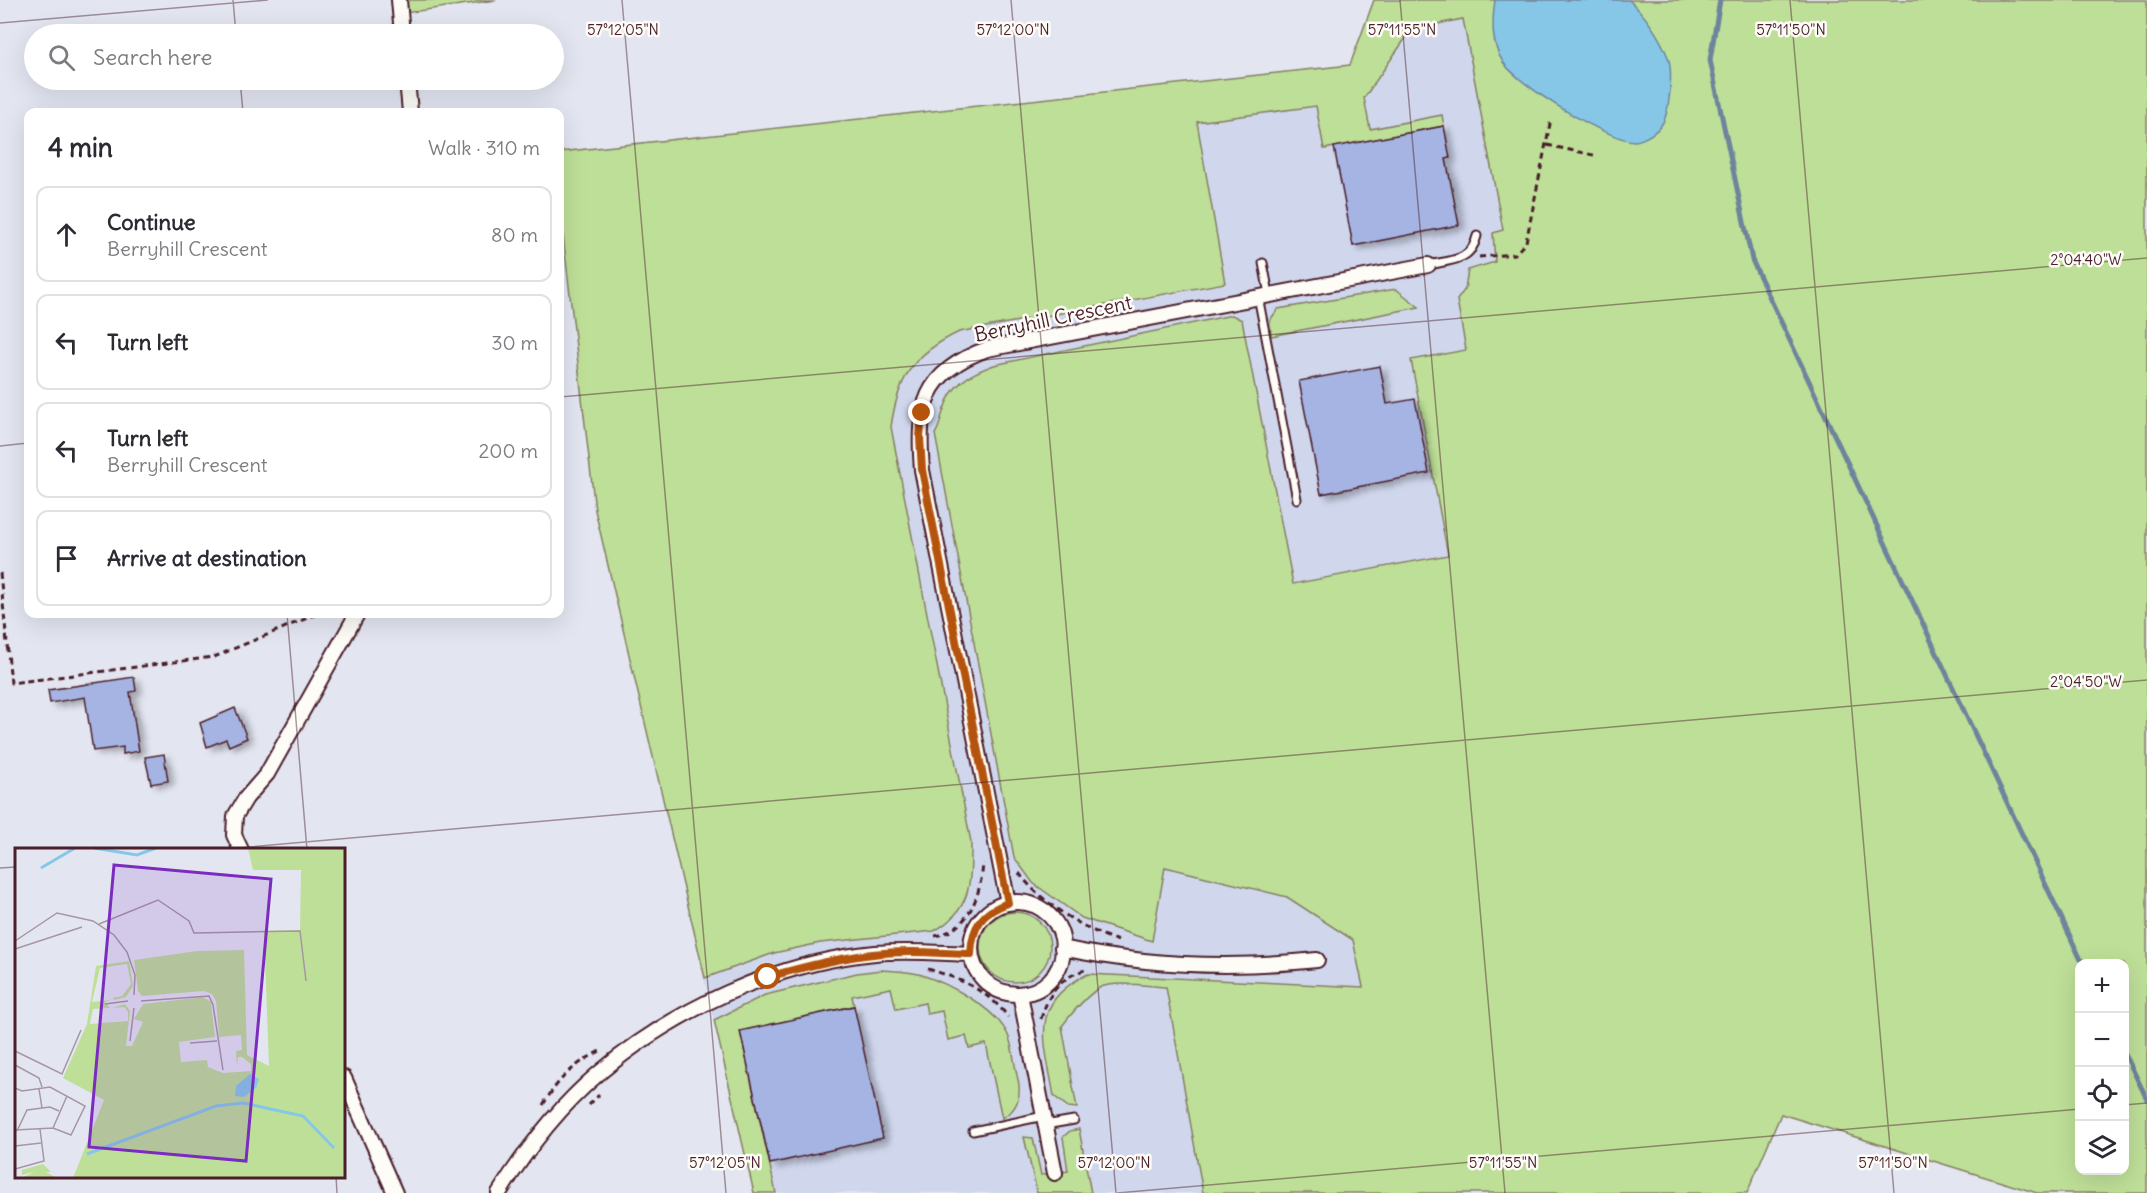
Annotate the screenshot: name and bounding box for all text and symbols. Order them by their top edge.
text: 57°12'05"N [587,20,659,39]
text: 57°12'00"N [976,20,1050,39]
text: 57°11'55"N [1368,20,1436,39]
text: 57°11'50"N [1756,20,1826,39]
search box [24,24,564,90]
icon: search [45,41,78,74]
text: Search here [93,43,212,71]
text: 4 min [48,131,113,164]
text: Walk · 310 m [428,135,540,160]
text: Continue [107,208,196,236]
icon: ahead [50,218,83,251]
text: 80 m [491,222,538,247]
text: Berryhill Crescent [107,236,268,261]
text: 2°04'40"W [2050,250,2122,269]
street label: Berryhill Crescent [972,289,1134,347]
icon: left [50,326,83,359]
text: Turn left [107,328,188,356]
text: 30 m [491,330,538,355]
route end [908,399,934,425]
text: Turn left [107,424,188,452]
icon: left [50,434,83,467]
text: 200 m [478,438,538,463]
text: Berryhill Crescent [107,452,268,477]
icon: arrive [50,542,83,575]
text: Arrive at destination [107,544,307,572]
text: 2°04'50"W [2050,672,2122,691]
inset map [15,848,345,1178]
map controls [2075,959,2129,1175]
button: + [2075,959,2129,1013]
route start [754,963,780,989]
button: − [2075,1013,2129,1067]
button: locate [2075,1067,2129,1121]
button: layers [2075,1121,2129,1175]
text: 57°12'05"N [689,1153,761,1172]
text: 57°12'00"N [1077,1153,1151,1172]
text: 57°11'55"N [1469,1153,1537,1172]
text: 57°11'50"N [1858,1153,1928,1172]

